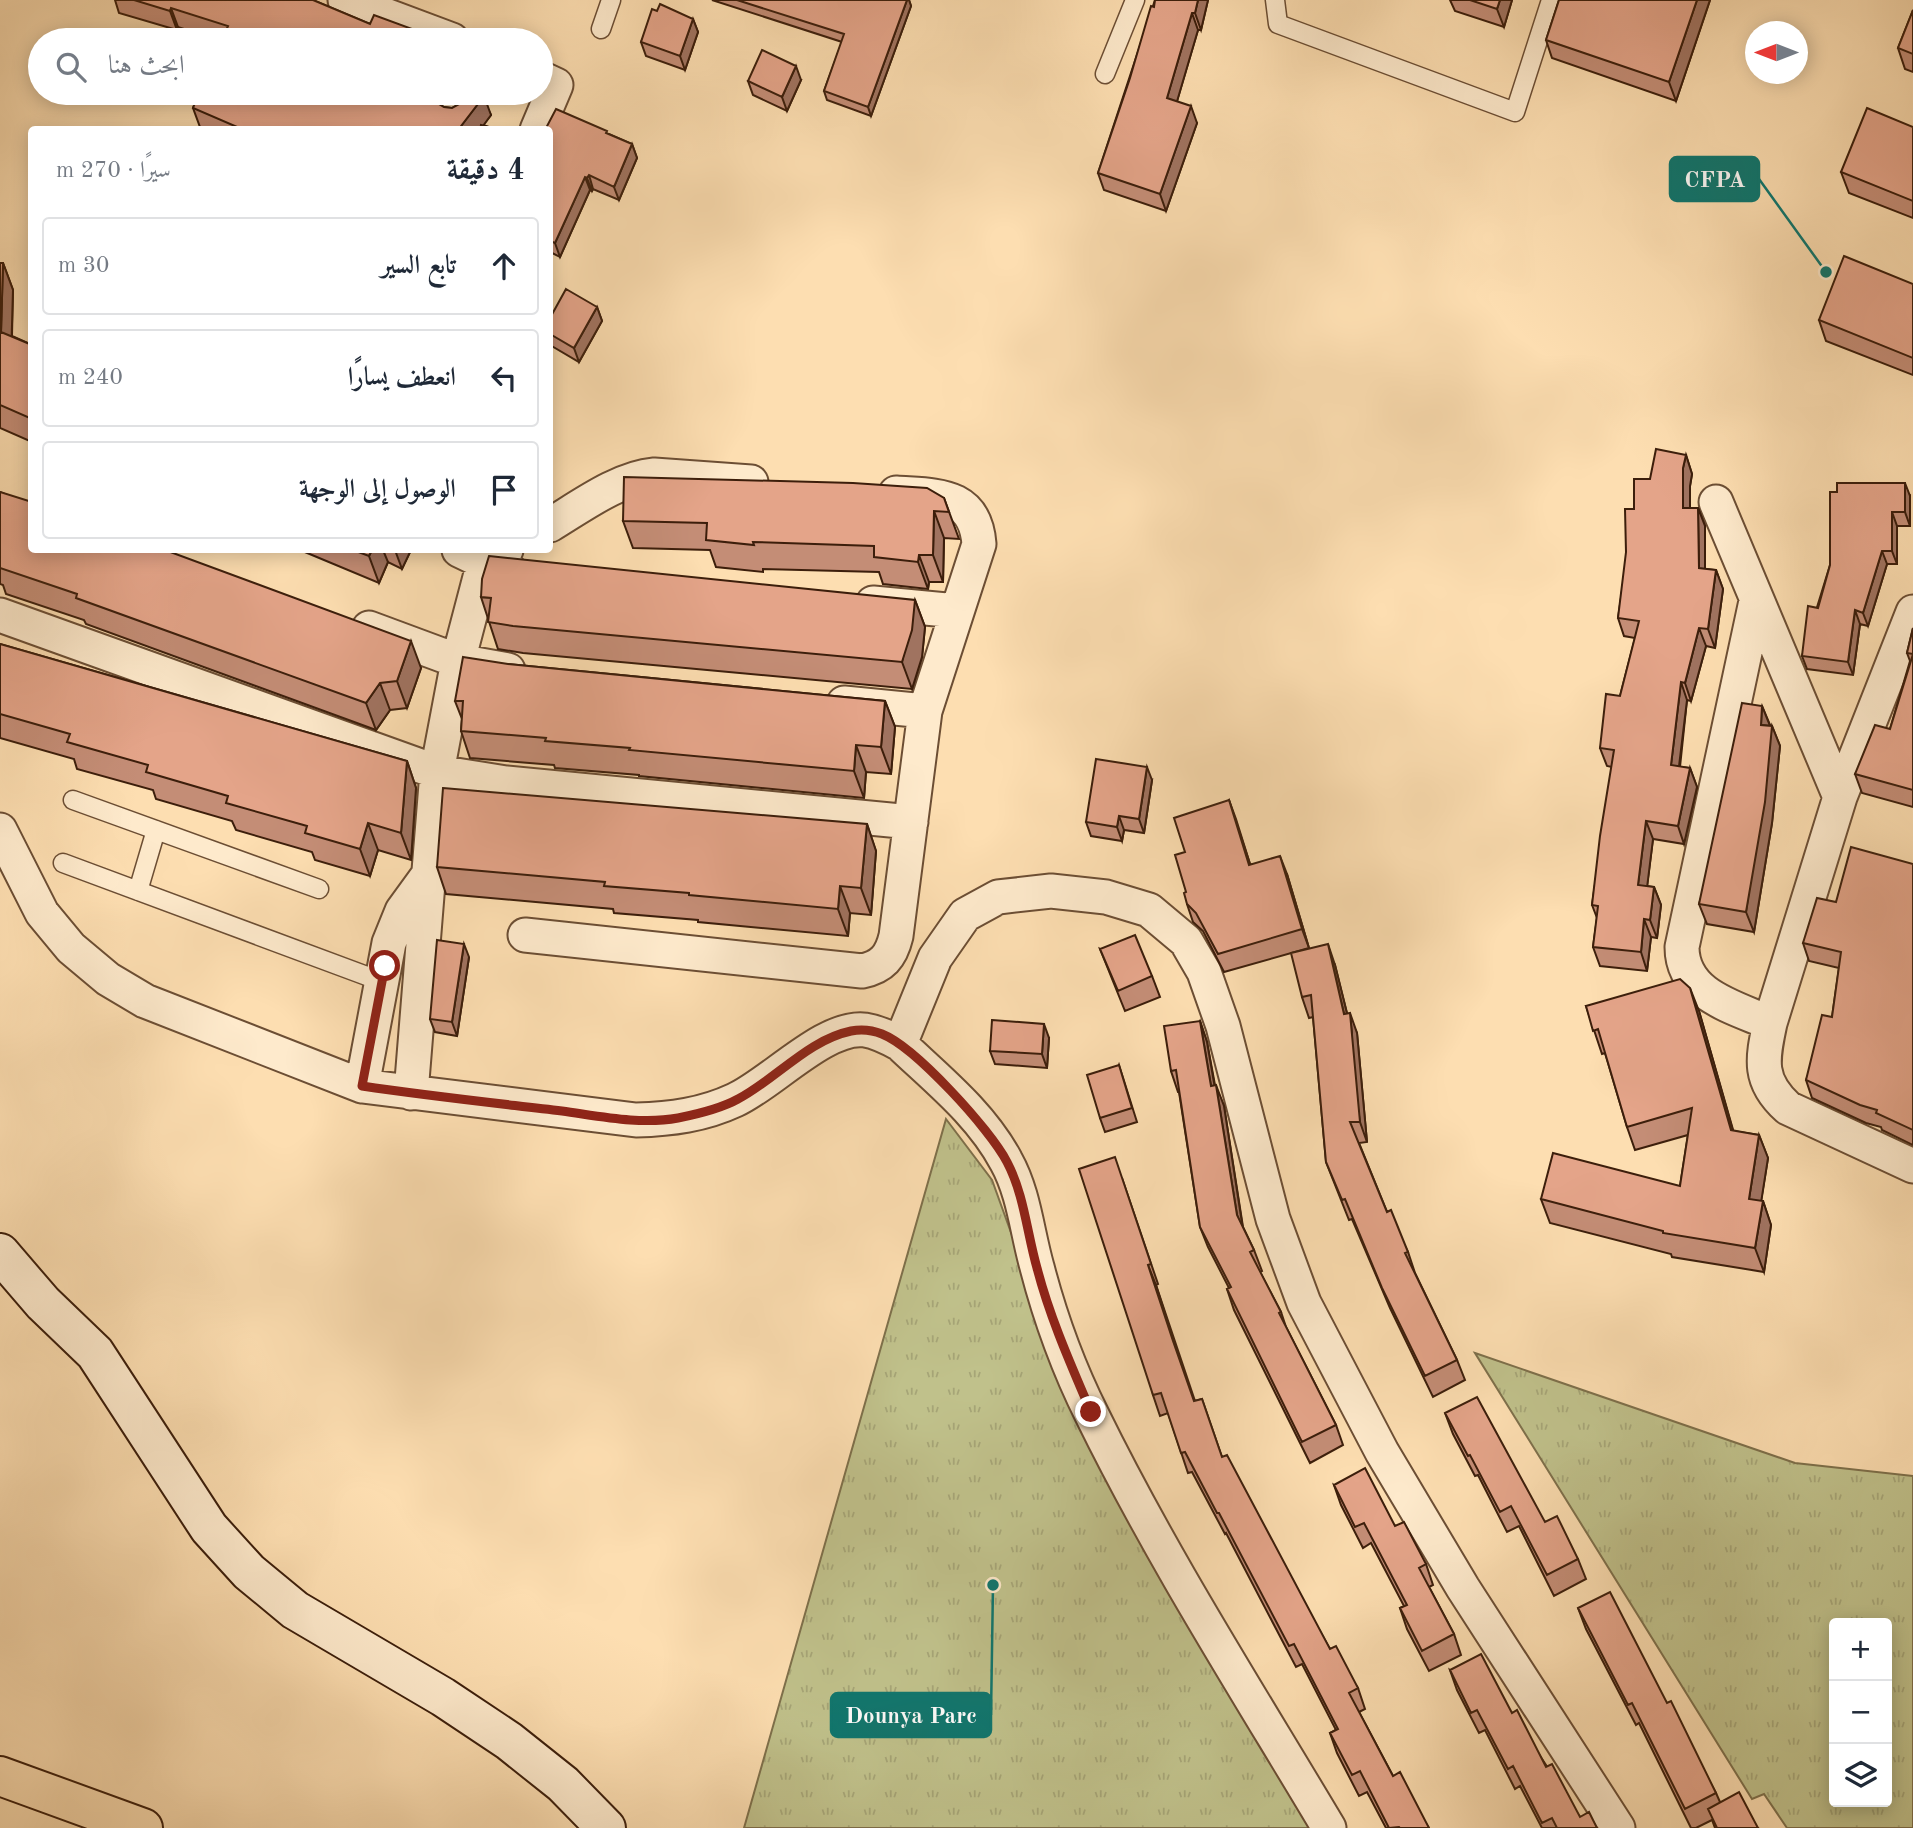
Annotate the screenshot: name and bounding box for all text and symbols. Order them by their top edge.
north arrow [1745,21,1808,84]
search box [28,28,553,105]
icon: search [52,48,90,86]
text: ابحث هنا [108,53,185,79]
text: 4 دقيقة [447,156,525,186]
callout: CFPA [1670,157,1759,201]
text: سيرًا · 270 m [56,159,171,182]
text: CFPA [1684,169,1746,192]
icon: ahead [485,247,523,285]
text: تابع السير [381,253,456,279]
text: 30 m [58,254,109,277]
icon: left [485,359,523,397]
text: انعطف يسارًا [348,365,456,391]
text: 240 m [58,366,123,389]
icon: arrive [485,471,523,509]
text: الوصول إلى الوجهة [299,477,456,503]
route start [369,950,400,981]
route end [1075,1396,1106,1427]
map controls [1829,1618,1892,1807]
button: + [1829,1618,1892,1681]
button: − [1829,1681,1892,1744]
callout: Dounya Parc [831,1693,991,1737]
text: Dounya Parc [845,1705,977,1728]
button: layers [1829,1744,1892,1807]

